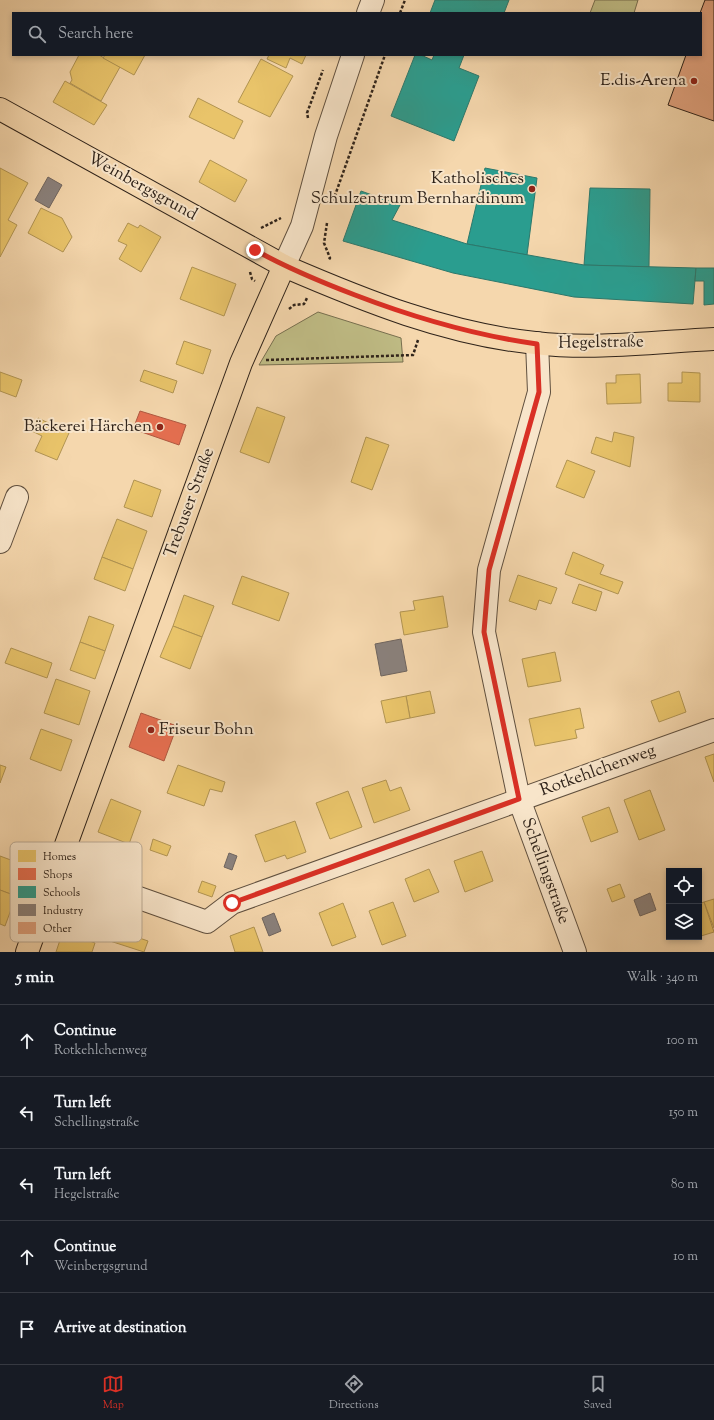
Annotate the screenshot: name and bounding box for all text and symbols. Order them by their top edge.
search box [12,12,702,56]
icon: search [26,23,48,45]
text: Search here [58,24,133,45]
place label: E.dis-Arena [600,69,686,93]
marker: E.dis-Arena [689,76,699,86]
street label: Weinbergsgrund [83,147,202,227]
place label: Katholisches Schulzentrum Bernhardinum [311,167,524,211]
marker: Katholisches Schulzentrum Bernhardinum [527,184,537,194]
route end [246,241,264,259]
street label: Hegelstraße [558,330,644,356]
place label: Bäckerei Härchen [24,415,152,439]
marker: Bäckerei Härchen [155,422,165,432]
street label: Trebuser Straße [159,445,221,561]
place label: Friseur Bohn [159,718,254,742]
marker: Friseur Bohn [146,725,156,735]
street label: Rotkehlchenweg [537,739,659,803]
street label: Schellingstraße [515,815,575,928]
legend [10,842,142,942]
text: Homes [43,849,76,865]
text: Shops [43,867,72,883]
map controls [666,868,702,940]
button: locate [666,868,702,904]
text: Schools [43,885,80,901]
route start [223,894,241,912]
text: Industry [43,903,84,919]
button: layers [666,904,702,940]
text: Other [43,921,72,937]
text: 5 min [16,966,54,990]
text: Walk · 340 m [627,969,698,987]
text: Continue [54,1021,116,1042]
icon: ahead [16,1030,38,1052]
text: 100 m [666,1032,698,1050]
text: Rotkehlchenweg [54,1042,147,1060]
text: Turn left [54,1093,111,1114]
icon: left [16,1102,38,1124]
text: 150 m [669,1104,698,1122]
text: Schellingstraße [54,1114,139,1132]
text: Turn left [54,1165,111,1186]
icon: left [16,1174,38,1196]
text: 80 m [671,1176,698,1194]
text: Hegelstraße [54,1186,120,1204]
text: Continue [54,1237,116,1258]
icon: ahead [16,1246,38,1268]
text: 10 m [673,1248,698,1266]
text: Weinbergsgrund [54,1258,148,1276]
icon: arrive [16,1318,38,1340]
text: Arrive at destination [54,1318,187,1339]
tab: Map [102,1373,124,1413]
tab: Directions [329,1373,379,1413]
tab: Saved [583,1373,612,1413]

